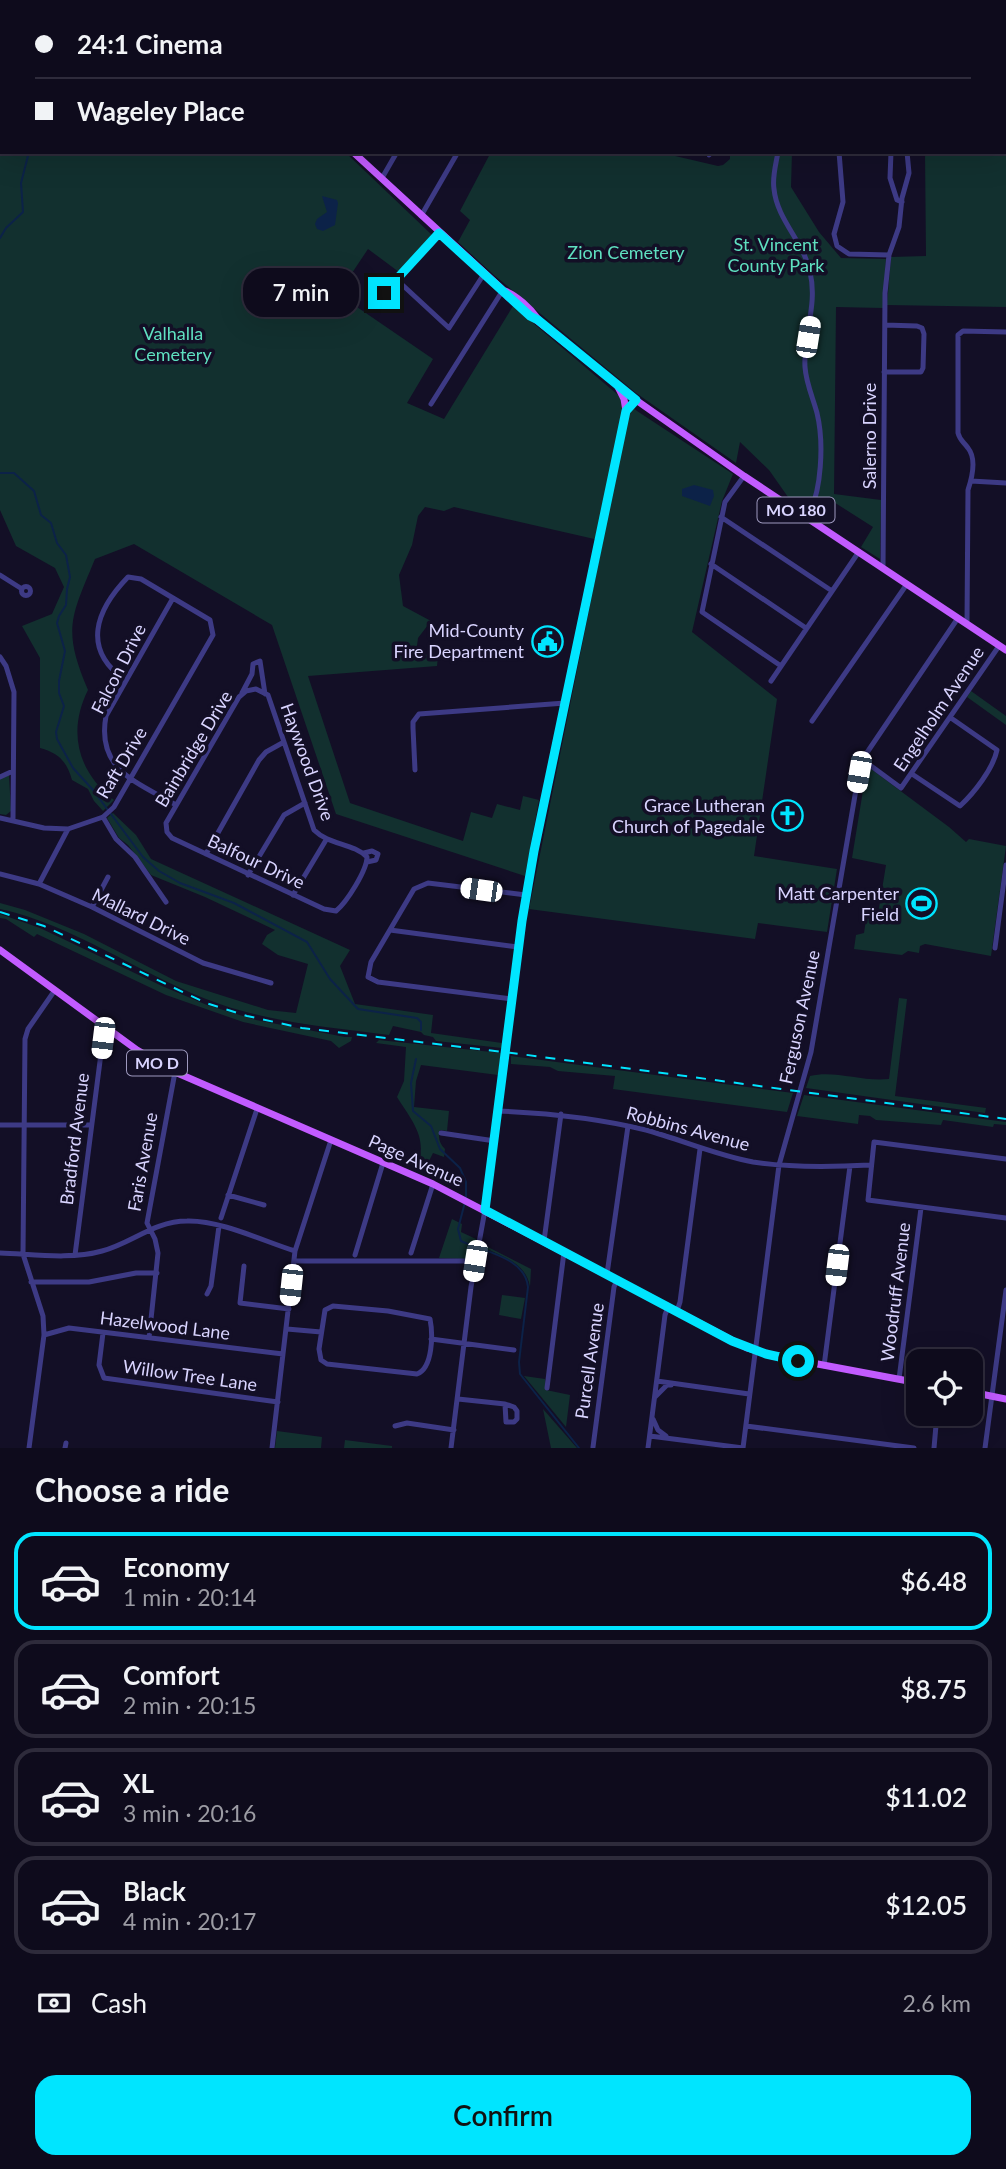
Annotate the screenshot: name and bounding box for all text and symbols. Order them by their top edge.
text: 24:1 Cinema [77,28,223,60]
text: Wageley Place [77,95,245,127]
park label: St. Vincent County Park [727,233,825,276]
park label: Zion Cemetery [567,241,685,263]
callout: 7 min [244,268,360,318]
route end [368,277,400,309]
text: 7 min [273,278,329,306]
car [795,315,822,359]
park label: Valhalla Cemetery [134,322,212,365]
street label: Salerno Drive [858,383,880,489]
road number: MO 180 [758,498,834,523]
place label: Mid-County Fire Department [393,619,525,662]
street label: Falcon Drive [86,620,150,717]
public building icon: Mid-County Fire Department [530,624,564,658]
street label: Engelholm Avenue [888,642,988,775]
street label: Bainbridge Drive [150,686,237,811]
street label: Haywood Drive [276,700,339,823]
street label: Raft Drive [91,723,151,802]
car [846,749,873,795]
place label: Grace Lutheran Church of Pagedale [612,794,765,837]
church icon: Grace Lutheran Church of Pagedale [771,799,805,833]
street label: Balfour Drive [204,829,308,893]
car [459,877,504,903]
place label: Matt Carpenter Field [777,882,899,925]
street label: Mallard Drive [89,883,194,949]
sports icon: Matt Carpenter Field [905,887,939,921]
street label: Ferguson Avenue [774,948,824,1086]
car [91,1016,116,1060]
road number: MO D [127,1050,187,1076]
street label: Bradford Avenue [55,1072,93,1206]
street label: Robbins Avenue [624,1101,752,1155]
street label: Faris Avenue [122,1111,162,1213]
street label: Page Avenue [365,1129,467,1191]
street label: Woodruff Avenue [876,1221,914,1363]
car [462,1239,489,1283]
car [825,1243,850,1287]
car [279,1263,304,1307]
street label: Purcell Avenue [570,1301,608,1420]
street label: Hazelwood Lane [99,1306,231,1344]
route start [782,1345,814,1377]
map controls [906,1349,983,1426]
button: locate [906,1349,983,1426]
street label: Willow Tree Lane [122,1355,259,1395]
text: Choose a ride [35,1470,229,1509]
icon: car [39,1550,102,1613]
text: Economy [123,1551,229,1583]
text: $6.48 [901,1565,967,1597]
text: 1 min · 20:14 [123,1583,256,1611]
icon: car [39,1658,102,1721]
text: Comfort [123,1659,220,1691]
text: $8.75 [901,1673,967,1705]
text: 2 min · 20:15 [123,1691,256,1719]
icon: car [39,1766,102,1829]
text: XL [123,1767,154,1799]
text: $11.02 [885,1781,967,1813]
text: 3 min · 20:16 [123,1799,256,1827]
icon: car [39,1874,102,1937]
text: Black [123,1875,186,1907]
text: $12.05 [885,1889,967,1921]
text: 4 min · 20:17 [123,1907,256,1935]
icon: cash [35,1984,73,2022]
text: Cash [91,1987,147,2019]
text: 2.6 km [902,1989,971,2017]
button: Confirm [35,2075,971,2155]

